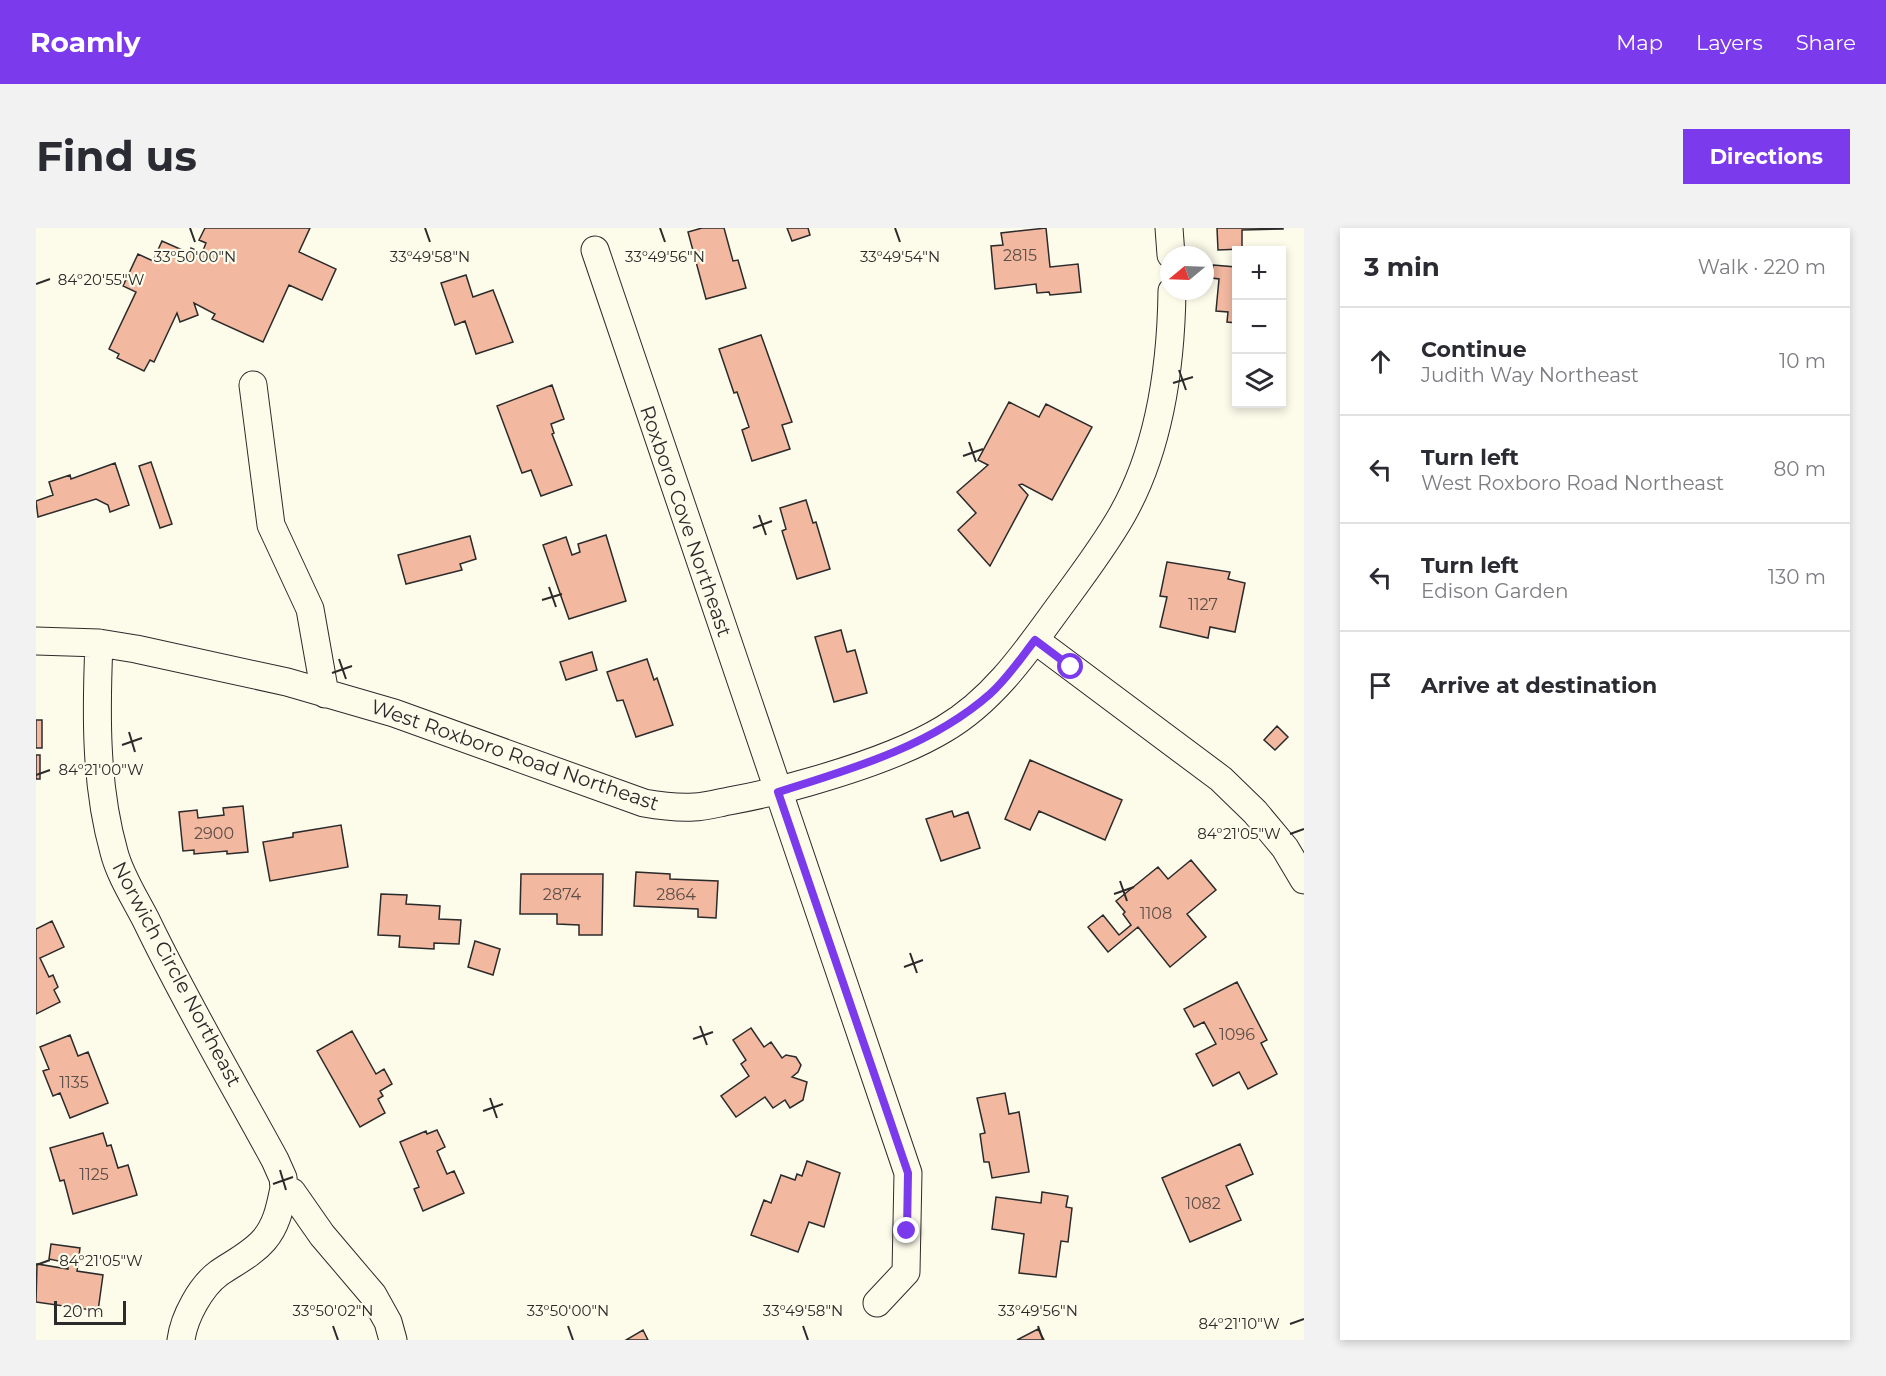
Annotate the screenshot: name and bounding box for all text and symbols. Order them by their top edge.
text: Roamly [30,25,140,59]
text: Map [1616,30,1663,55]
text: Layers [1696,30,1763,55]
text: Share [1796,30,1856,55]
button: Directions [1683,129,1850,184]
text: Find us [36,130,197,182]
house number: 2815 [1003,246,1037,265]
north arrow [1160,246,1214,300]
map controls [1232,246,1286,408]
button: + [1232,246,1286,300]
text: 33°50'00"N [154,247,236,266]
text: 33°49'58"N [390,247,470,266]
text: 33°49'56"N [625,247,705,266]
text: 33°49'54"N [860,247,940,266]
text: 3 min [1364,251,1440,283]
text: Walk · 220 m [1698,255,1826,279]
text: 84°20'55"W [58,270,145,289]
button: − [1232,300,1286,354]
text: Continue [1421,336,1527,363]
icon: ahead [1364,345,1397,378]
text: 10 m [1779,349,1826,373]
button: layers [1232,354,1286,408]
text: Judith Way Northeast [1421,363,1639,387]
street label: Roxboro Cove Northeast [635,402,737,640]
text: Turn left [1421,444,1519,471]
icon: left [1364,453,1397,486]
text: 80 m [1774,457,1826,481]
text: West Roxboro Road Northeast [1421,471,1724,495]
text: Turn left [1421,552,1519,579]
icon: left [1364,561,1397,594]
text: 130 m [1768,565,1826,589]
text: Edison Garden [1421,579,1568,603]
house number: 1127 [1188,595,1218,614]
route start [1057,653,1083,679]
icon: arrive [1364,669,1397,702]
text: Arrive at destination [1421,672,1657,699]
street label: West Roxboro Road Northeast [368,694,662,816]
text: 84°21'00"W [58,760,144,779]
house number: 2900 [194,824,234,843]
text: 84°21'05"W [1197,824,1281,843]
street label: Norwich Circle Northeast [107,857,247,1091]
house number: 2874 [543,885,582,904]
house number: 2864 [656,885,696,904]
house number: 1108 [1140,904,1172,923]
house number: 1096 [1219,1025,1255,1044]
house number: 1135 [59,1073,89,1092]
house number: 1125 [79,1165,109,1184]
house number: 1082 [1185,1194,1221,1213]
route end [893,1217,919,1243]
text: 84°21'05"W [59,1251,143,1270]
scale bar [54,1298,126,1326]
text: 33°50'02"N [293,1301,373,1320]
text: 33°50'00"N [527,1301,609,1320]
text: 33°49'58"N [763,1301,843,1320]
text: 33°49'56"N [998,1301,1078,1320]
text: 20 m [63,1302,104,1321]
text: 84°21'10"W [1198,1314,1280,1333]

